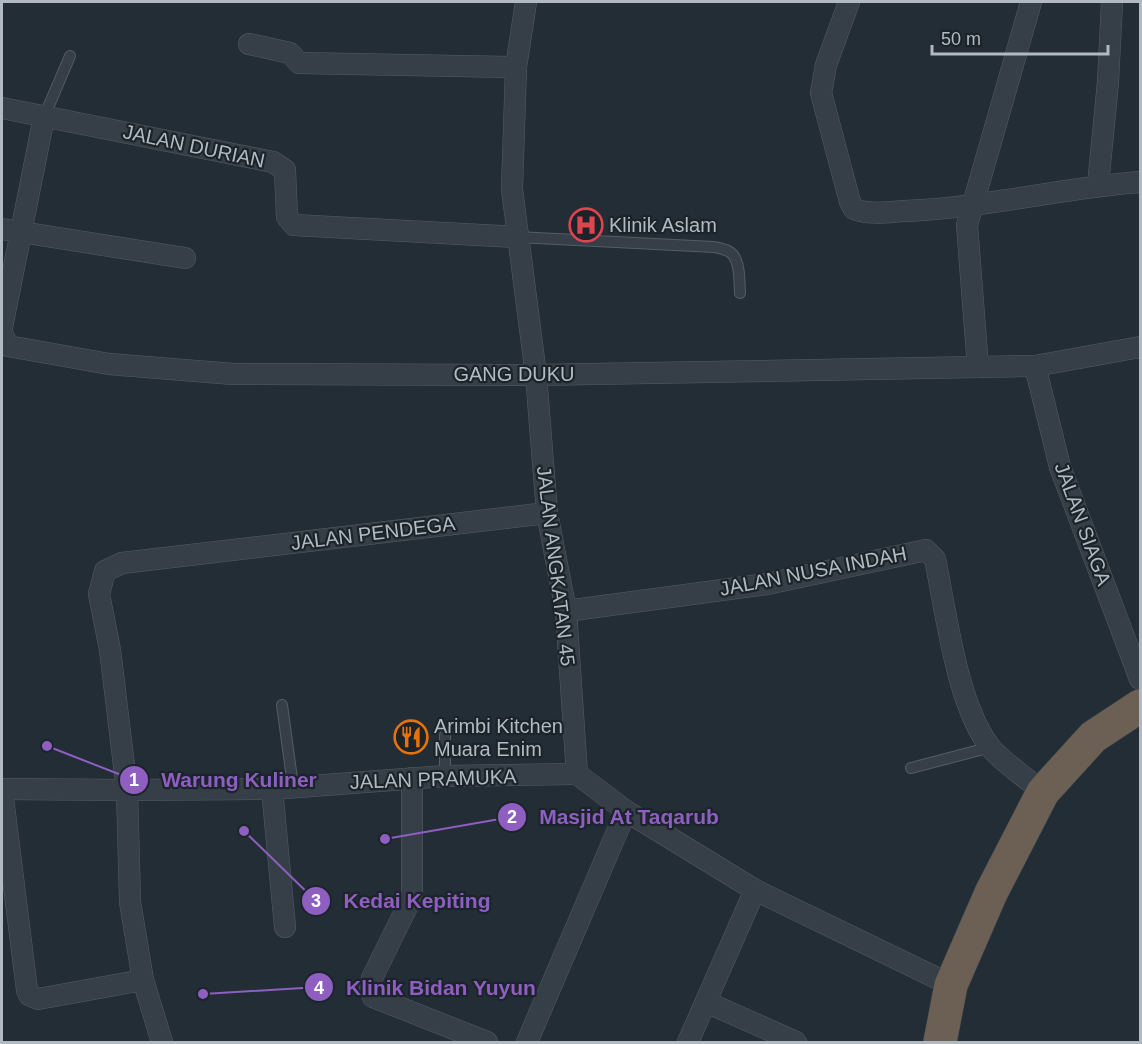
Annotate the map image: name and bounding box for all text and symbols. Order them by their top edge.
scale bar [932,18,1108,56]
text: 50 m [941,29,981,49]
street label: JALAN DURIAN [121,120,267,172]
hospital icon: Klinik Aslam [568,207,604,243]
place label: Klinik Aslam [609,214,717,236]
street label: GANG DUKU [453,363,575,385]
street label: JALAN SIAGA [1051,460,1116,589]
street label: JALAN ANGKATAN 45 [533,465,579,667]
street label: JALAN PENDEGA [289,512,457,554]
street label: JALAN NUSA INDAH [718,542,908,600]
place label: Arimbi Kitchen Muara Enim [434,715,563,760]
restaurant icon: Arimbi Kitchen Muara Enim [393,719,429,755]
callout: Warung Kuliner [119,760,329,799]
street label: JALAN PRAMUKA [349,765,517,793]
text: Warung Kuliner [161,768,317,791]
text: 1 [129,770,139,790]
callout: Masjid At Taqarub [497,797,731,836]
text: Masjid At Taqarub [539,805,719,828]
text: 2 [507,807,517,827]
callout: Kedai Kepiting [301,881,502,920]
text: Kedai Kepiting [343,889,491,912]
text: 3 [311,891,321,911]
callout: Klinik Bidan Yuyun [304,968,548,1007]
text: Klinik Bidan Yuyun [346,976,536,999]
text: 4 [314,978,324,998]

